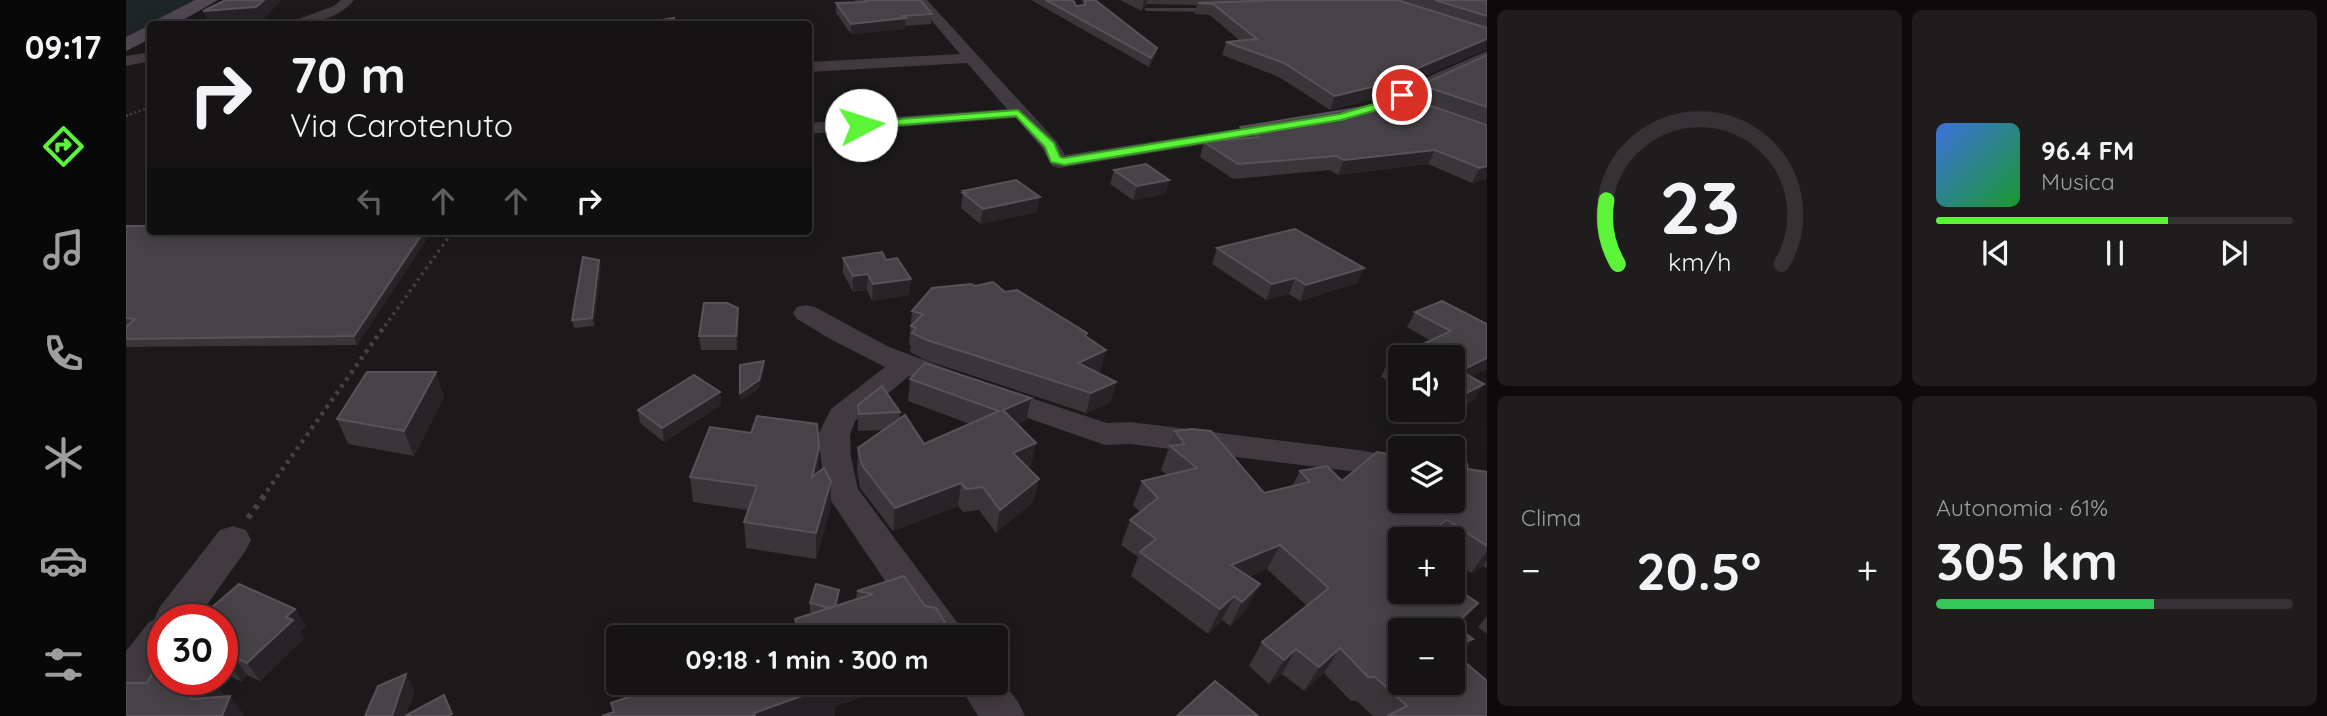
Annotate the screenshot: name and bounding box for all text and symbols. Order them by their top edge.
text: 09:17 [25,27,101,67]
text: 70 m [290,44,406,105]
icon: right [175,49,266,140]
pin [1372,65,1432,125]
icon: arrive [1383,76,1421,114]
position arrow [824,88,898,162]
text: Via Carotenuto [290,105,513,145]
icon: directions [39,122,88,171]
text: 96.4 FM [2041,134,2134,167]
text: 23 [1659,161,1740,252]
text: Musica [2041,167,2115,196]
icon: left [351,182,389,220]
icon: ahead [424,182,462,220]
icon: ahead [497,182,535,220]
icon: right [570,182,608,220]
icon: music [39,225,88,274]
icon: previous [1977,234,2015,272]
icon: pause [2096,234,2134,272]
icon: next [2215,234,2253,272]
text: km/h [1668,246,1731,277]
icon: phone [39,329,88,378]
map controls [1388,345,1465,695]
button: sound [1388,345,1465,422]
icon: climate [39,433,88,482]
button: layers [1388,436,1465,513]
text: Autonomia · 61% [1936,493,2108,522]
text: Clima [1521,503,1581,532]
button: + [1388,527,1465,604]
text: 305 km [1936,528,2118,593]
icon: car [39,536,88,585]
text: 20.5° [1636,538,1761,603]
text: − [1521,546,1541,594]
text: + [1857,546,1878,594]
speed limit sign: 30 [147,604,238,695]
button: − [1388,618,1465,695]
icon: filters [39,640,88,689]
text: 09:18 · 1 min · 300 m [686,643,929,676]

